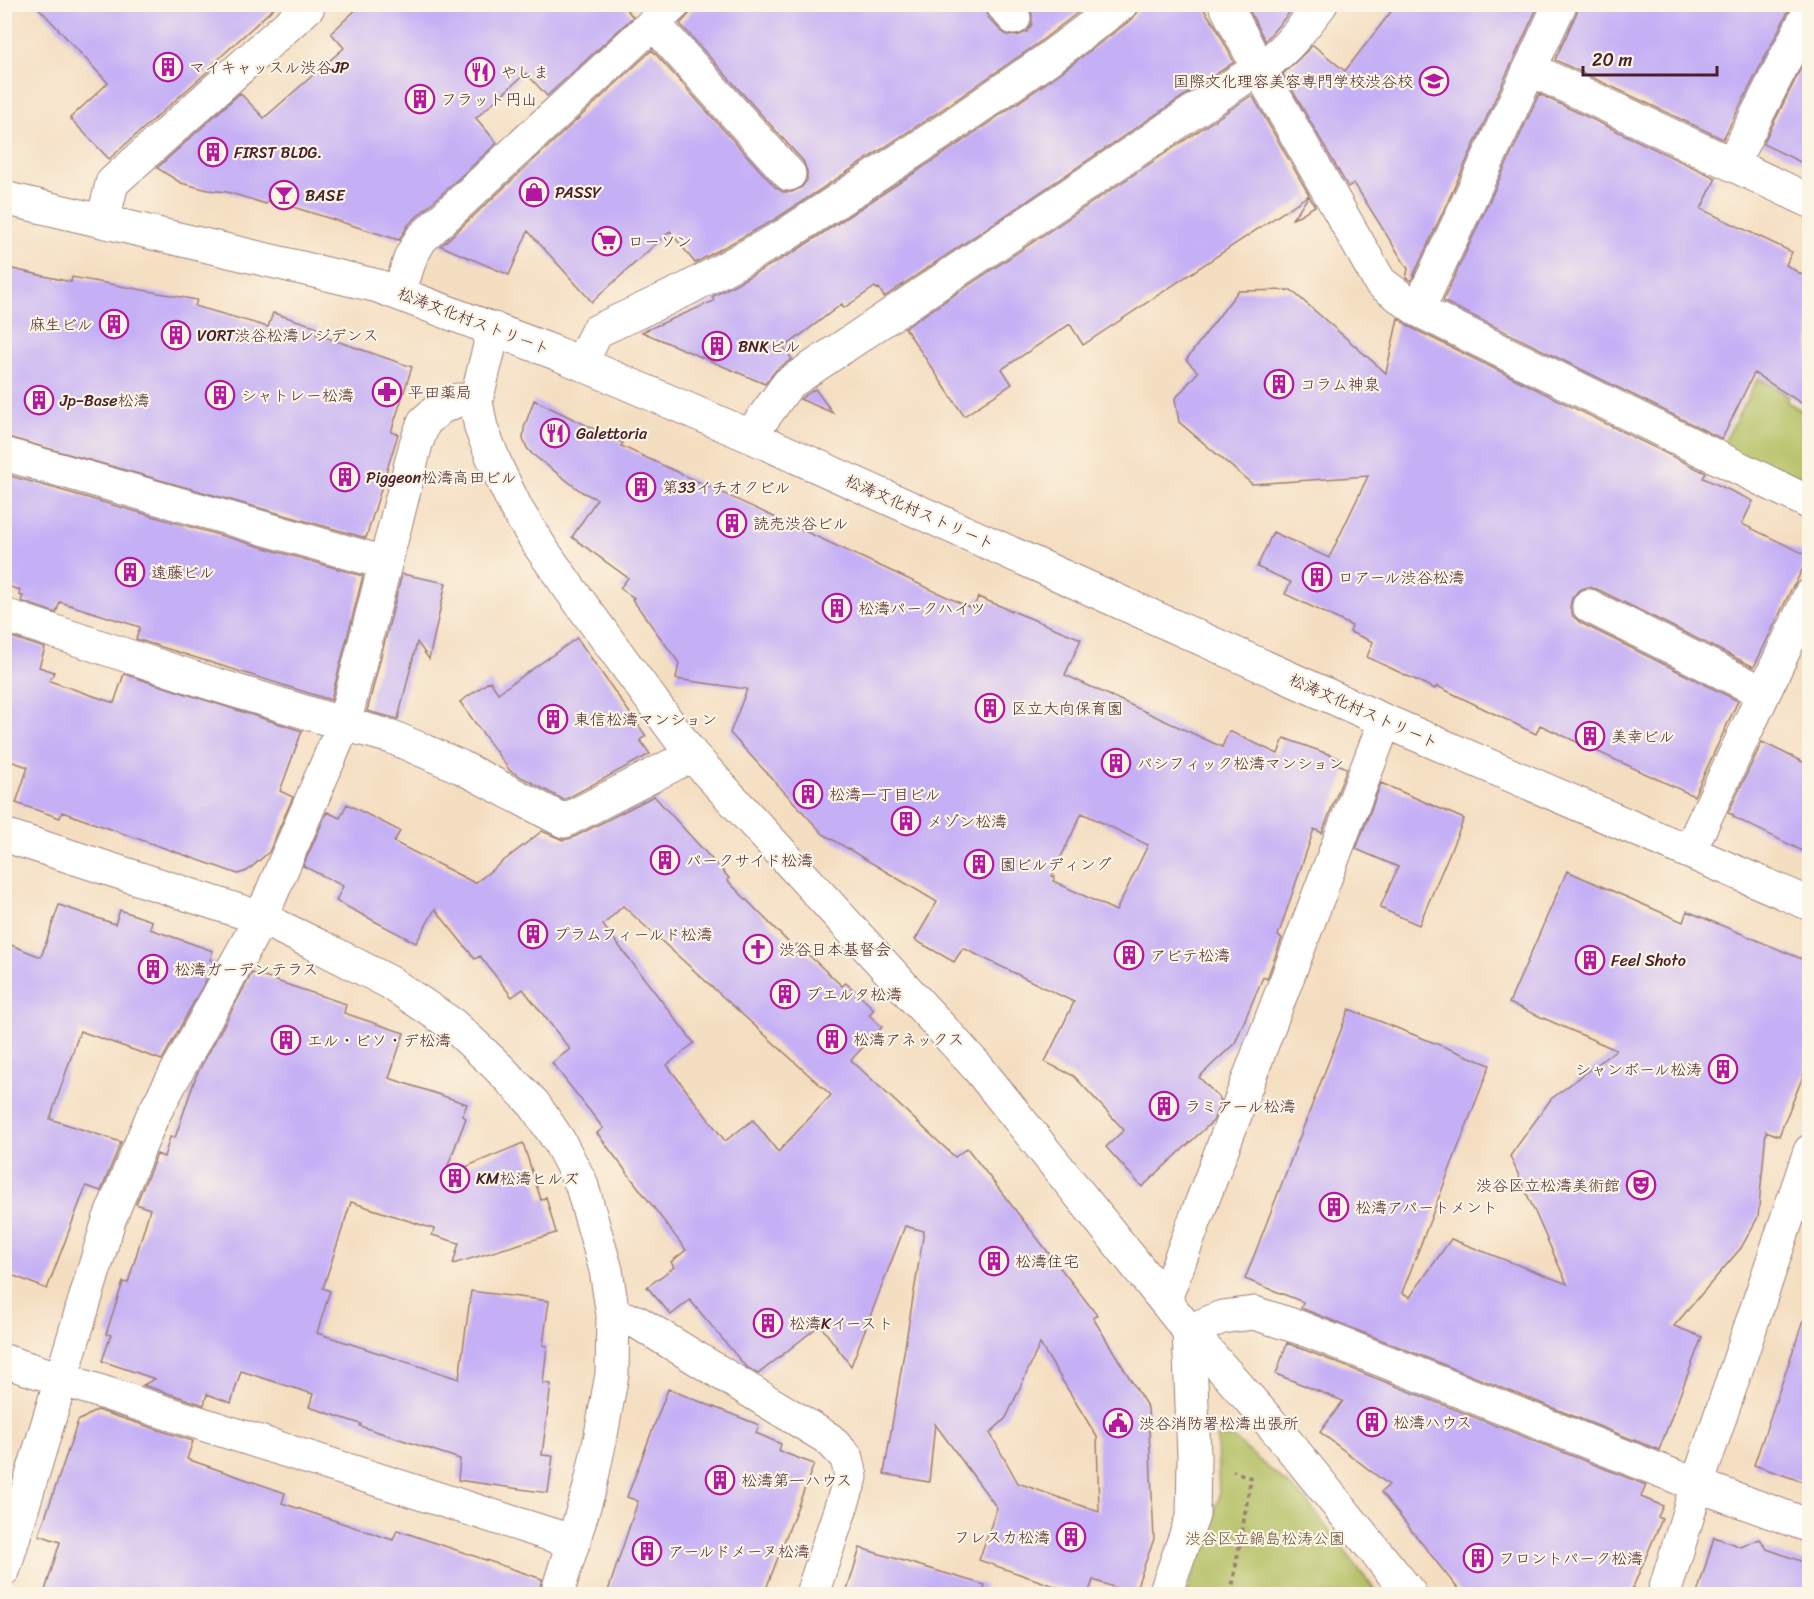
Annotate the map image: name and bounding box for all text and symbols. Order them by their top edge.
scale bar [1583,39,1716,77]
text: 20 m [1592,44,1632,76]
building icon: マイキャッスル渋谷JP [152,51,184,83]
place label: マイキャッスル渋谷JP [189,53,350,82]
restaurant icon: やしま [464,56,496,88]
place label: やしま [501,58,549,87]
school or university icon: 国際文化理容美容専門学校渋谷校 [1418,65,1450,97]
place label: 国際文化理容美容専門学校渋谷校 [1173,67,1413,96]
building icon: フラット円山 [404,83,436,115]
place label: フラット円山 [441,85,537,114]
building icon: FIRST BLDG. [197,136,229,168]
place label: FIRST BLDG. [234,138,322,167]
shop icon: PASSY [518,176,550,208]
place label: PASSY [555,178,602,207]
bar icon: BASE [268,179,300,211]
place label: BASE [305,181,346,210]
supermarket icon: ローソン [591,225,623,257]
place label: ローソン [628,227,692,256]
street label: 松涛文化村ストリート [394,279,554,363]
building icon: 麻生ビル [98,308,130,340]
place label: 麻生ビル [29,310,93,339]
building icon: VORT渋谷松濤レジデンス [160,319,192,351]
place label: VORT渋谷松濤レジデンス [197,321,379,350]
building icon: BNKビル [701,330,733,362]
place label: BNKビル [738,332,801,361]
building icon: コラム神泉 [1263,368,1295,400]
place label: コラム神泉 [1300,370,1380,399]
pharmacy icon: 平田薬局 [371,376,403,408]
place label: 平田薬局 [408,378,472,407]
building icon: シャトレー松濤 [204,379,236,411]
place label: シャトレー松濤 [241,381,354,410]
building icon: Jp‐Base松濤 [23,384,55,416]
place label: Jp‐Base松濤 [59,386,150,415]
restaurant icon: Galettoria [539,417,571,449]
place label: Galettoria [576,419,648,448]
building icon: Piggeon松濤高田ビル [329,461,361,493]
place label: Piggeon松濤高田ビル [366,463,517,492]
street label: 松涛文化村ストリート [840,466,1000,558]
building icon: 第33イチオクビル [625,471,657,503]
place label: 第33イチオクビル [662,473,791,502]
building icon: 読売渋谷ビル [716,507,748,539]
place label: 読売渋谷ビル [753,509,849,538]
building icon: 遠藤ビル [114,556,146,588]
place label: 遠藤ビル [151,558,215,587]
building icon: ロアール渋谷松濤 [1301,561,1333,593]
place label: ロアール渋谷松濤 [1338,563,1464,592]
building icon: 松濤パークハイツ [821,592,853,624]
place label: 松濤パークハイツ [858,594,986,623]
street label: 松涛文化村ストリート [1284,665,1444,757]
building icon: 区立大向保育園 [974,692,1006,724]
place label: 区立大向保育園 [1011,694,1123,723]
building icon: 東信松濤マンション [537,703,569,735]
place label: 東信松濤マンション [574,705,717,734]
building icon: 美幸ビル [1574,720,1606,752]
place label: 美幸ビル [1611,722,1675,751]
building icon: パシフィック松濤マンション [1100,747,1132,779]
place label: パシフィック松濤マンション [1137,749,1344,778]
building icon: 松濤一丁目ビル [792,778,824,810]
place label: 松濤一丁目ビル [829,780,941,809]
building icon: メゾン松濤 [890,805,922,837]
place label: メゾン松濤 [927,807,1007,836]
building icon: パークサイド松濤 [649,844,681,876]
place label: パークサイド松濤 [686,846,813,875]
building icon: 園ビルディング [963,848,995,880]
place label: 園ビルディング [1000,850,1112,879]
building icon: プラムフィールド松濤 [517,918,549,950]
place label: プラムフィールド松濤 [554,920,712,949]
church icon: 渋谷日本基督会 [742,933,774,965]
place label: 渋谷日本基督会 [779,935,891,964]
building icon: アビテ松濤 [1113,939,1145,971]
place label: アビテ松濤 [1150,941,1230,970]
building icon: Feel Shoto [1574,944,1606,976]
place label: Feel Shoto [1611,946,1686,975]
building icon: 松濤ガーデンテラス [137,953,169,985]
place label: 松濤ガーデンテラス [174,955,318,984]
building icon: プエルタ松濤 [769,978,801,1010]
place label: プエルタ松濤 [806,980,902,1009]
building icon: 松濤アネックス [816,1023,848,1055]
building icon: エル・ビソ・デ松濤 [270,1024,302,1056]
place label: 松濤アネックス [853,1025,964,1054]
place label: エル・ビソ・デ松濤 [307,1026,451,1055]
building icon: シャンボール松涛 [1707,1053,1739,1085]
place label: シャンボール松涛 [1575,1055,1702,1084]
building icon: ラミアール松濤 [1148,1090,1180,1122]
place label: ラミアール松濤 [1185,1092,1295,1121]
building icon: KM松濤ヒルズ [439,1162,471,1194]
place label: KM松濤ヒルズ [476,1164,579,1193]
theatre icon: 渋谷区立松濤美術館 [1625,1169,1657,1201]
place label: 渋谷区立松濤美術館 [1476,1171,1620,1200]
building icon: 松濤アパートメント [1318,1191,1350,1223]
place label: 松濤アパートメント [1355,1193,1498,1222]
building icon: 松濤住宅 [978,1245,1010,1277]
place label: 松濤住宅 [1015,1247,1079,1276]
building icon: 松濤Kイースト [752,1307,784,1339]
place label: 松濤Kイースト [789,1309,894,1338]
building icon: 松濤ハウス [1356,1406,1388,1438]
public building icon: 渋谷消防署松濤出張所 [1102,1407,1134,1439]
place label: 松濤ハウス [1393,1408,1472,1437]
place label: 渋谷消防署松濤出張所 [1139,1409,1299,1438]
building icon: 松濤第一ハウス [704,1464,736,1496]
place label: 松濤第一ハウス [741,1466,852,1495]
building icon: フレスカ松濤 [1055,1521,1087,1553]
place label: フレスカ松濤 [954,1523,1050,1552]
park label: 渋谷区立鍋島松涛公園 [1185,1524,1345,1553]
building icon: アールドメーヌ松濤 [631,1535,663,1567]
place label: アールドメーヌ松濤 [668,1537,810,1566]
building icon: フロントパーク松濤 [1462,1542,1494,1574]
place label: フロントパーク松濤 [1499,1544,1643,1573]

